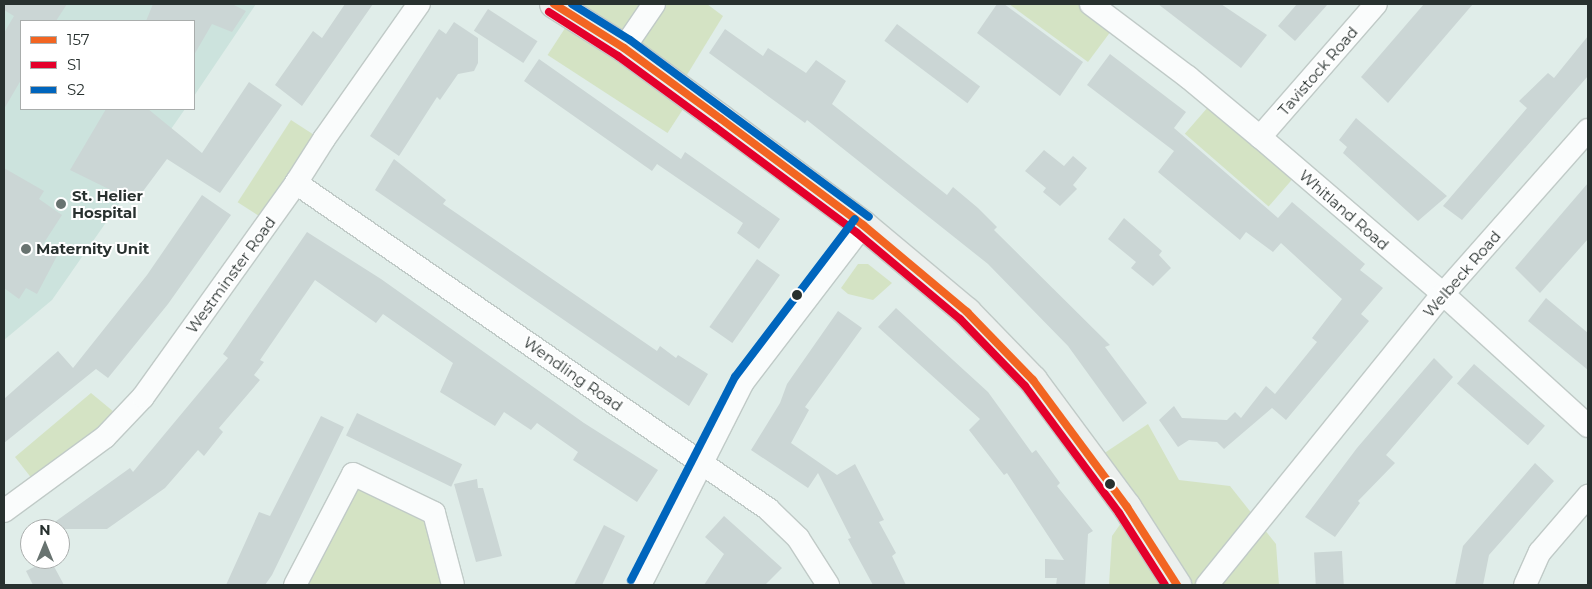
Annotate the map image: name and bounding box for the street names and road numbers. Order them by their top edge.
street label: Tavistock Road [1274,23,1362,119]
street label: Whitland Road [1295,166,1393,254]
street label: Westminster Road [183,213,279,337]
street label: Welbeck Road [1420,227,1504,321]
street label: Wendling Road [520,333,626,415]

